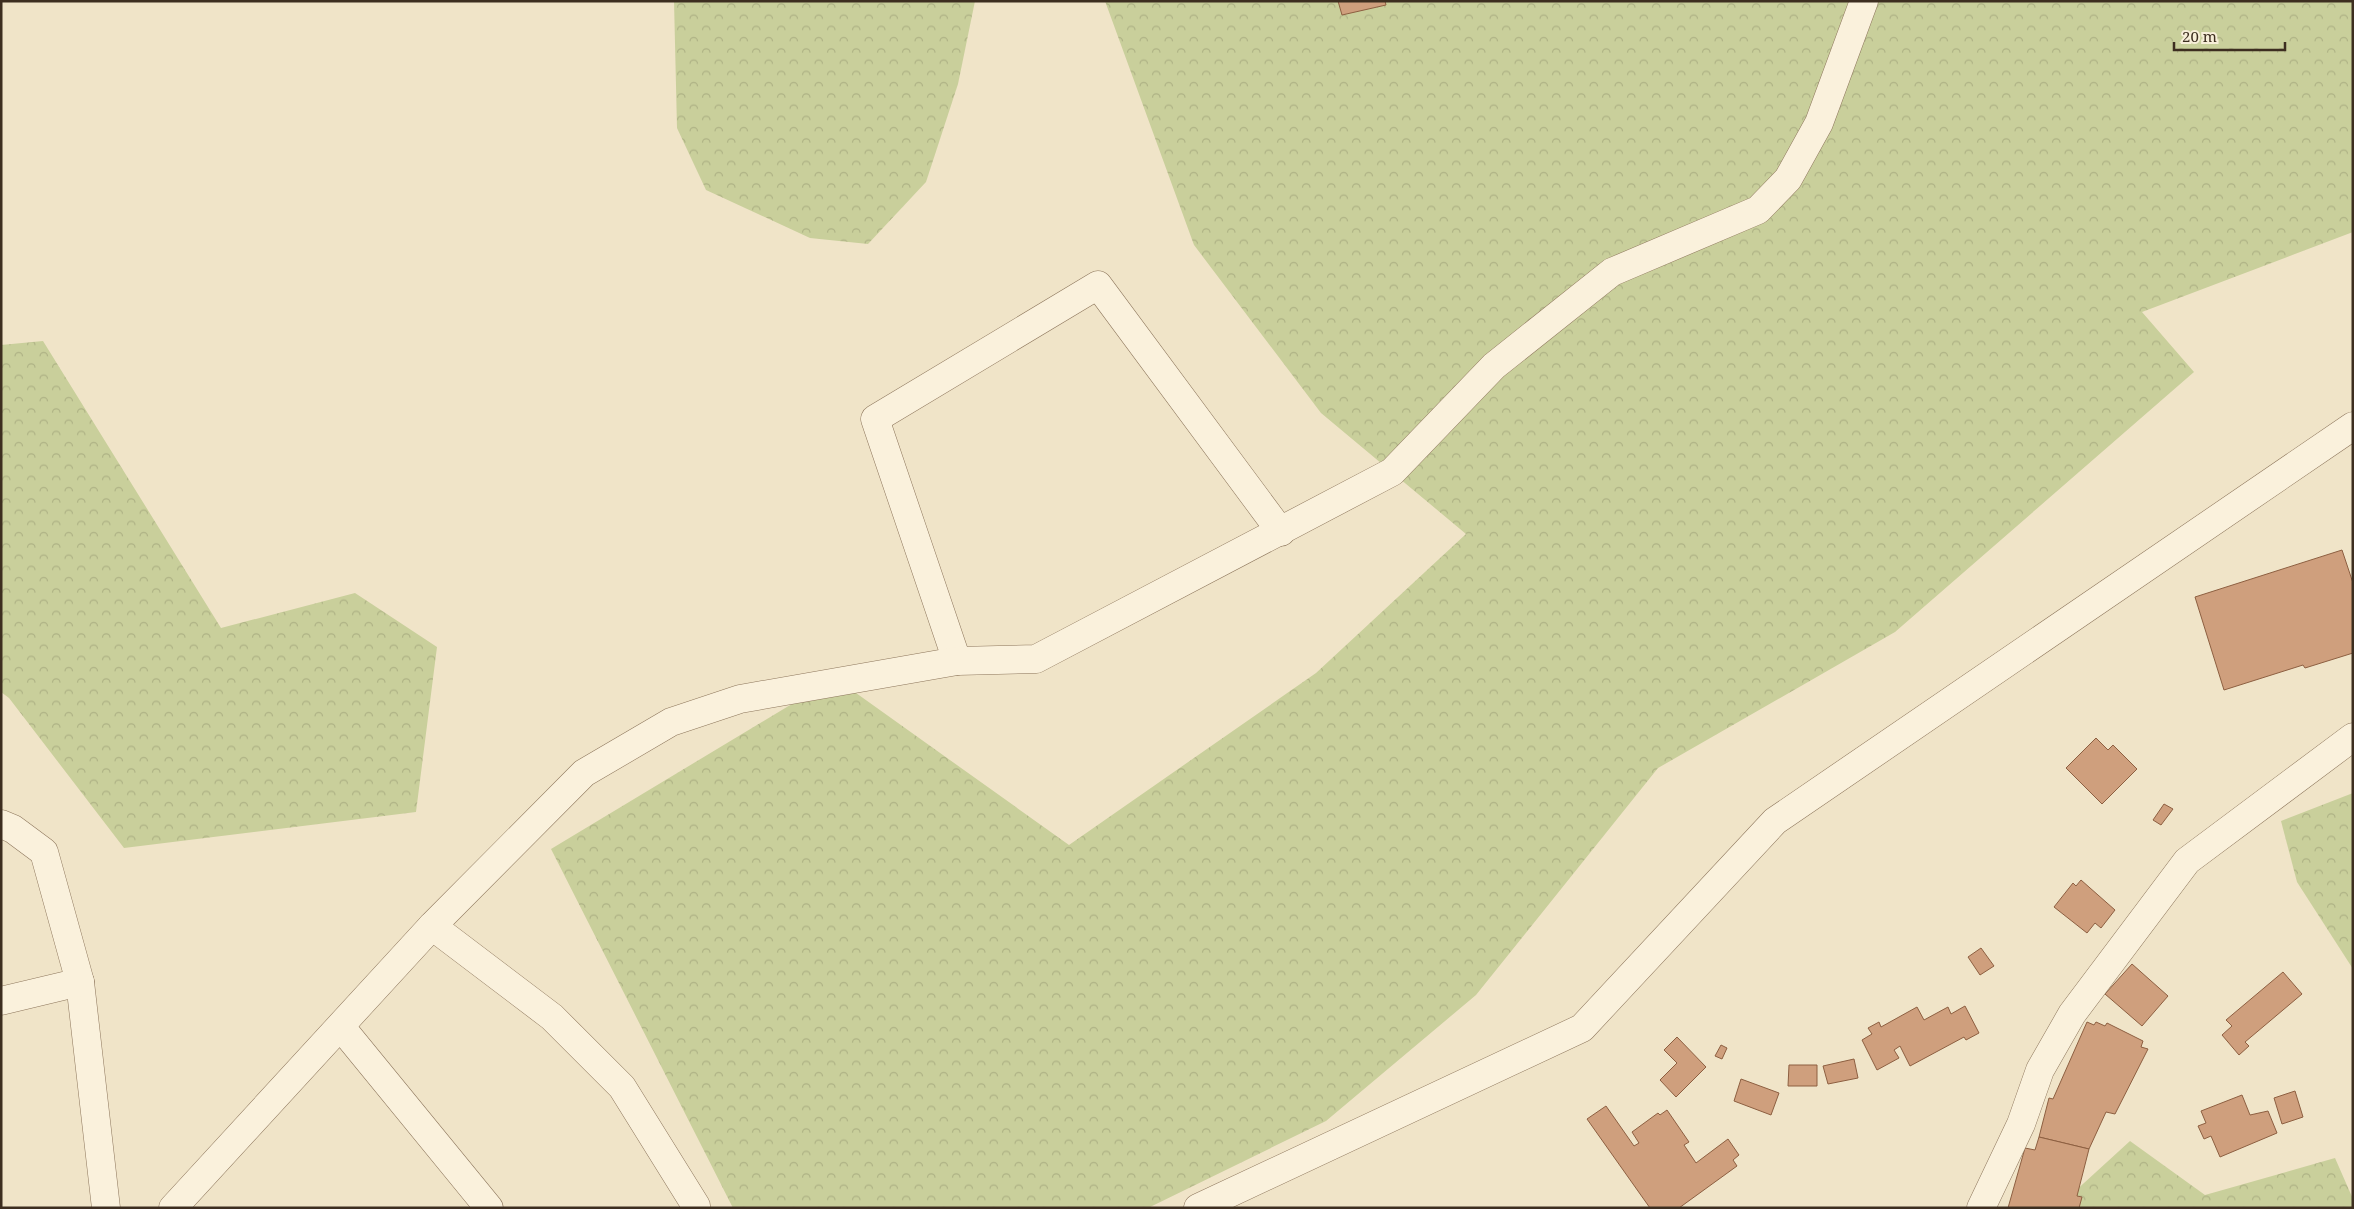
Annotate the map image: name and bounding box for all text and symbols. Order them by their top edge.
scale bar [2174,20,2285,52]
text: 20 m [2182,26,2217,46]

